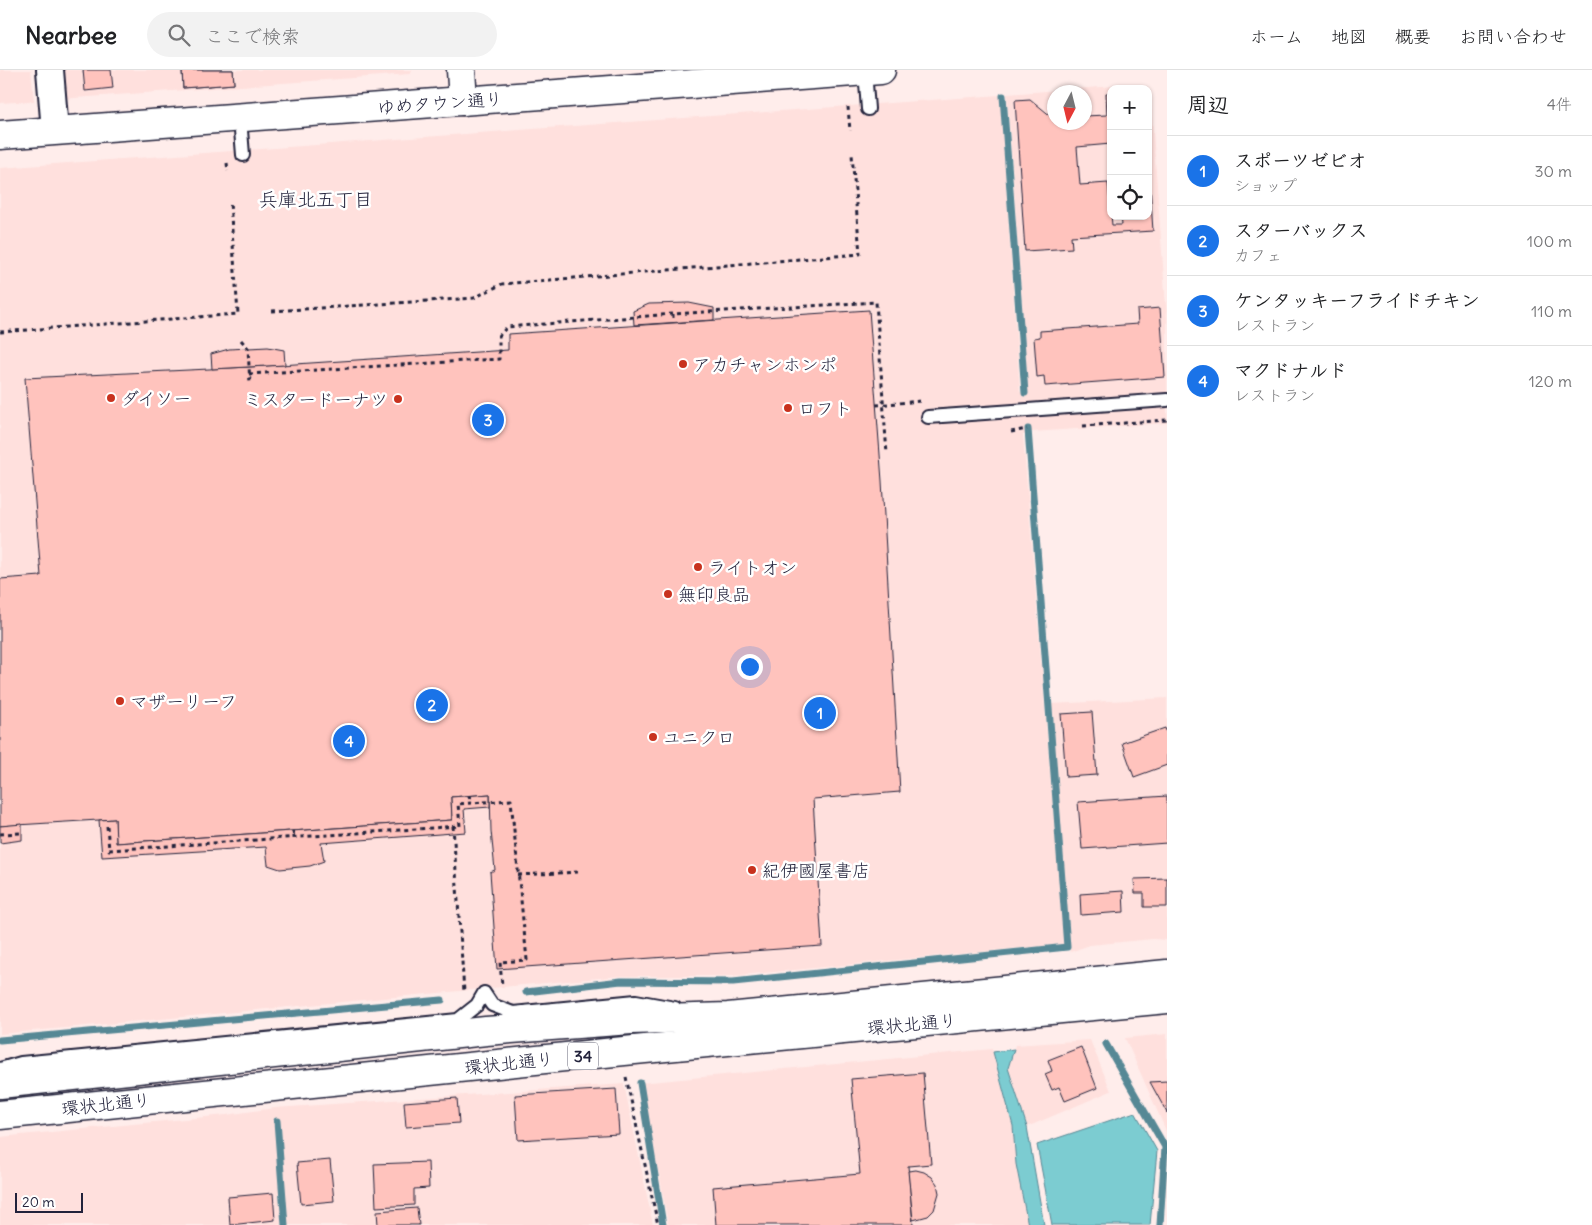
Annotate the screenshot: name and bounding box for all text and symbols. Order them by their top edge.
search box [147,12,497,57]
text: Nearbee [25,20,117,50]
icon: search [165,21,193,49]
text: ここで検索 [205,24,300,48]
text: ホーム [1250,25,1303,48]
text: 地図 [1331,25,1367,48]
text: 概要 [1395,25,1431,48]
text: お問い合わせ [1459,25,1567,48]
north arrow [1047,85,1092,130]
map controls [1107,85,1152,220]
button: + [1107,85,1152,130]
street label: ゆめタウン通り [376,87,504,119]
text: 周辺 [1187,91,1229,118]
text: 4件 [1547,94,1572,114]
button: − [1107,130,1152,175]
text: スポーツゼビオ [1234,148,1367,172]
text: 1 [1200,161,1206,181]
text: 30 m [1535,161,1572,181]
button: locate [1107,175,1152,220]
text: ショップ [1234,175,1297,195]
district label: 兵庫北五丁目 [259,187,373,211]
text: スターバックス [1234,218,1367,242]
text: 2 [1199,231,1207,251]
text: 100 m [1527,231,1572,251]
text: カフェ [1234,245,1282,265]
text: ケンタッキーフライドチキン [1234,288,1480,312]
text: 3 [1198,301,1208,321]
text: 110 m [1531,301,1572,321]
text: レストラン [1234,315,1315,335]
place label: アカチャンホンポ [693,353,837,376]
marker: アカチャンホンポ [677,358,689,370]
text: マクドナルド [1234,358,1347,382]
text: 4 [1198,371,1208,391]
text: 120 m [1529,371,1572,391]
text: レストラン [1234,385,1315,405]
place label: ダイソー [121,387,191,410]
place label: ミスタードーナツ [244,388,388,411]
marker: ダイソー [105,392,117,404]
marker: ミスタードーナツ [392,393,404,405]
place label: ロフト [798,397,852,420]
pin: 3 [472,401,504,439]
marker: ロフト [782,402,794,414]
place label: ライトオン [708,556,797,579]
marker: ライトオン [692,561,704,573]
place label: 無印良品 [678,583,750,606]
marker: 無印良品 [662,588,674,600]
your location [737,654,763,680]
pin: 2 [416,686,448,724]
place label: マザーリーフ [130,690,237,713]
pin: 1 [804,694,836,732]
marker: マザーリーフ [114,695,126,707]
pin: 4 [333,722,365,760]
place label: ユニクロ [663,726,735,749]
marker: ユニクロ [647,731,659,743]
place label: 紀伊國屋書店 [762,859,870,882]
marker: 紀伊國屋書店 [746,864,758,876]
street label: 環状北通り [866,1009,958,1039]
road number: 34 [568,1042,598,1069]
street label: 環状北通り [463,1047,555,1079]
street label: 環状北通り [60,1088,152,1120]
scale bar [15,1190,82,1213]
text: 20 m [22,1193,55,1211]

